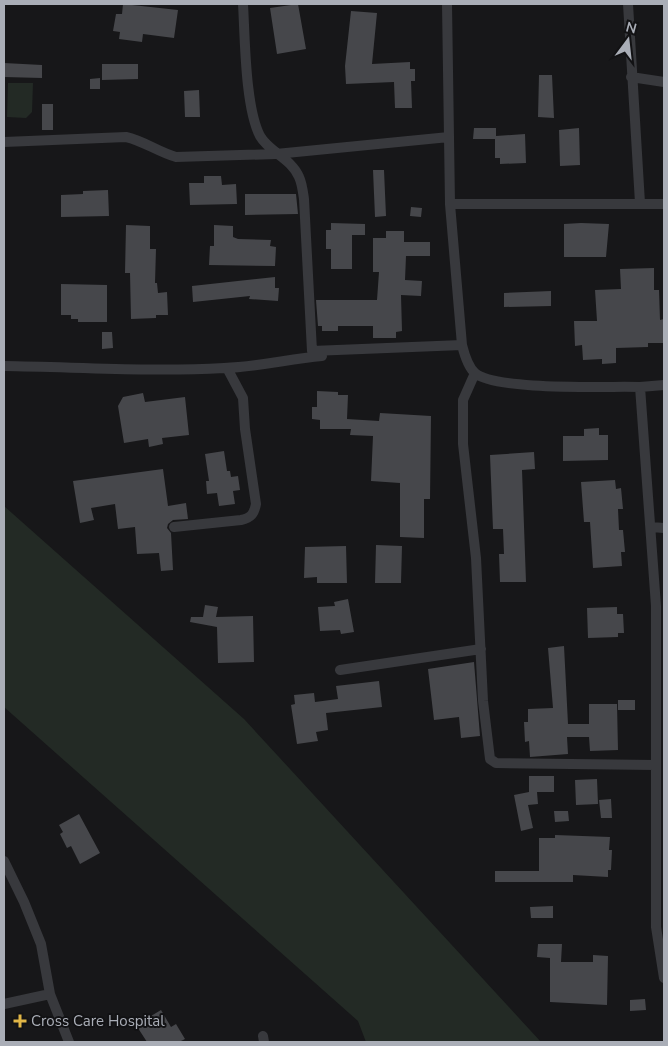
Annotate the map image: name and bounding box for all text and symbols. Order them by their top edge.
north arrow [603,15,653,65]
text: N [624,17,639,38]
place label: Cross Care Hospital [31,1011,165,1031]
marker: Cross Care Hospital [13,1014,27,1028]

